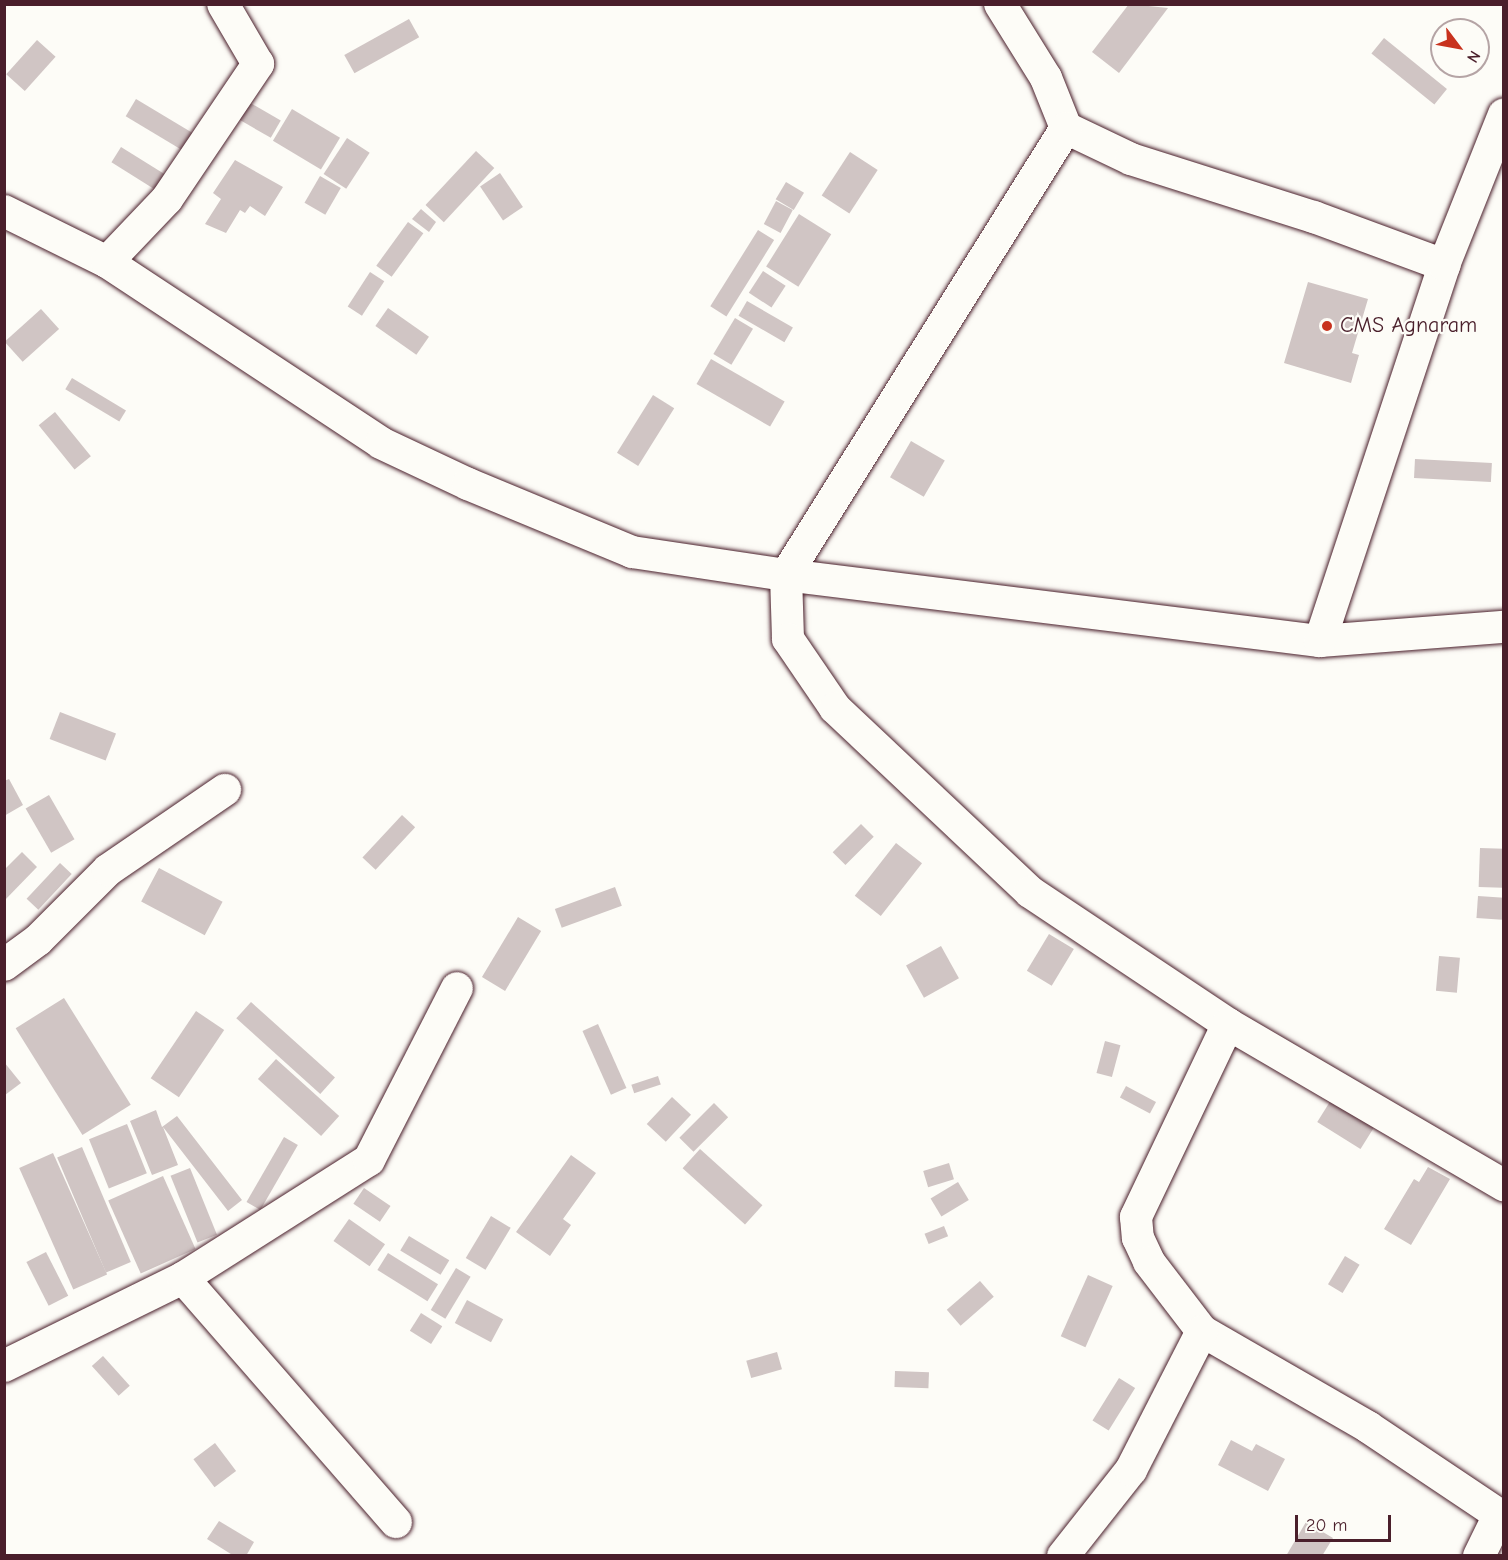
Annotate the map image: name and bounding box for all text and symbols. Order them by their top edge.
north arrow [1430,18,1490,78]
text: N [1463,47,1484,66]
place label: CMS Agnaram [1340,313,1477,339]
marker: CMS Agnaram [1318,317,1336,335]
scale bar [1298,1503,1394,1541]
text: 20 m [1306,1515,1347,1536]

